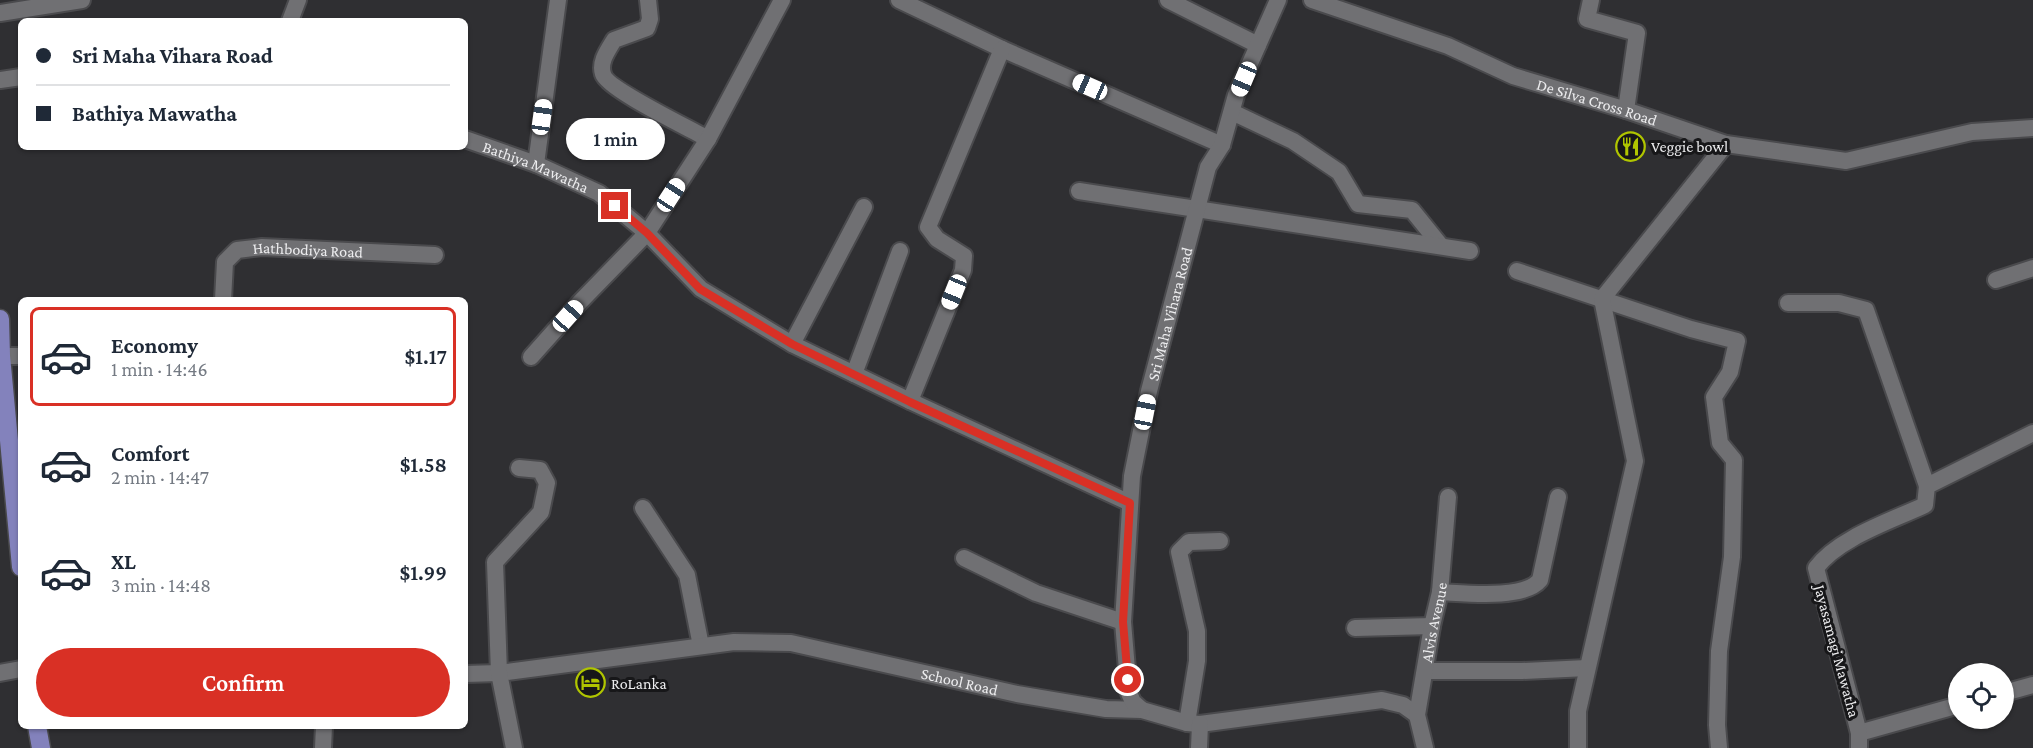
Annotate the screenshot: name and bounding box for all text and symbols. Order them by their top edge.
text: Sri Maha Vihara Road [72,43,273,68]
car [1229,59,1259,99]
car [1070,71,1110,103]
street label: De Silva Cross Road [1535,75,1660,129]
car [531,98,553,136]
text: Bathiya Mawatha [72,101,237,126]
callout: 1 min [566,119,664,161]
text: 1 min [593,128,638,150]
restaurant icon: Veggie bowl [1614,130,1646,162]
street label: Bathiya Mawatha [481,137,592,196]
place label: Veggie bowl [1651,138,1728,156]
car [654,175,688,215]
route end [601,192,628,219]
street label: Hathbodiya Road [252,238,364,260]
street label: Sri Maha Vihara Road [1144,245,1195,382]
car [939,272,969,312]
car [549,297,587,335]
icon: car [39,330,93,384]
text: Economy [111,333,198,358]
text: $1.17 [404,344,447,369]
text: 1 min · 14:46 [111,358,208,380]
car [1133,393,1157,431]
icon: car [39,438,93,492]
text: Comfort [111,441,189,466]
text: $1.58 [400,452,447,477]
text: 2 min · 14:47 [111,466,209,488]
icon: car [39,546,93,600]
text: XL [111,549,136,574]
text: $1.99 [399,560,447,585]
text: 3 min · 14:48 [111,574,211,596]
street label: Jayasamagi Mawatha [1810,581,1863,720]
street label: Alvis Avenue [1417,582,1449,664]
button: Confirm [36,648,450,717]
map controls [1948,663,2014,729]
button: locate [1948,663,2014,729]
street label: School Road [920,664,1000,698]
route start [1114,666,1141,693]
hotel icon: RoLanka [574,667,606,699]
place label: RoLanka [611,675,667,692]

